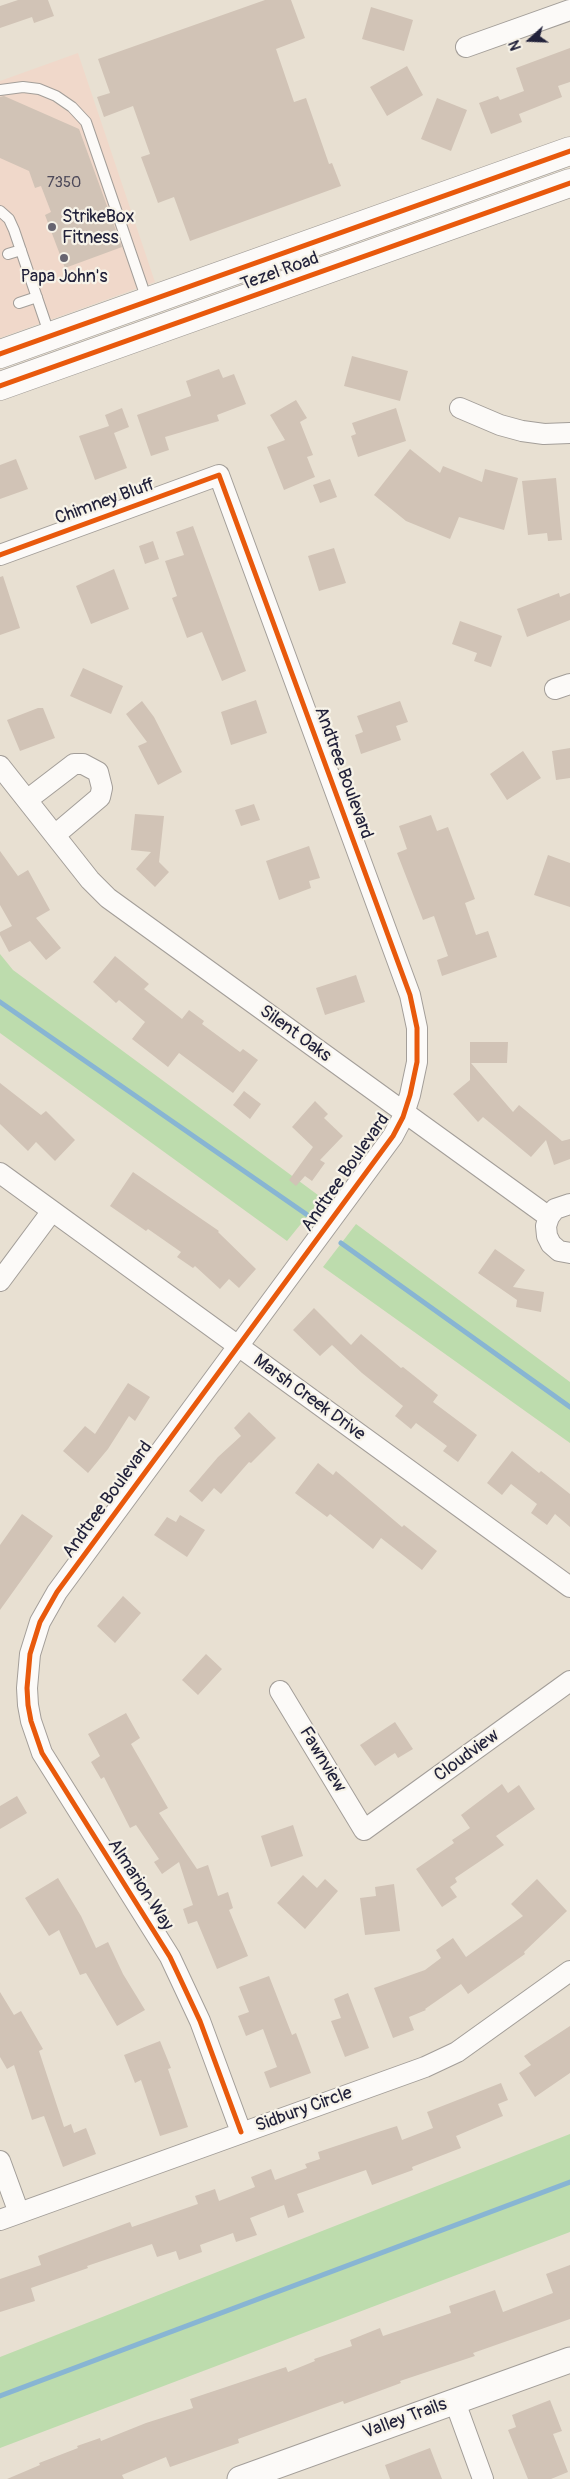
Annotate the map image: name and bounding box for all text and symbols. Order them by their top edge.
north arrow [505,15,555,65]
text: N [506,38,525,53]
house number: 7350 [47,174,81,192]
place label: StrikeBox Fitness [62,206,134,248]
marker: StrikeBox Fitness [46,221,58,233]
street label: Tezel Road [238,248,322,296]
marker: Papa John's [58,252,70,264]
place label: Papa John's [21,266,107,288]
street label: Chimney Bluff [52,474,158,530]
street label: Andtree Boulevard [309,704,377,842]
street label: Silent Oaks [255,1001,335,1067]
street label: Andtree Boulevard [297,1110,395,1236]
street label: Marsh Creek Drive [249,1350,369,1446]
street label: Andtree Boulevard [58,1437,158,1563]
street label: Fawnview [294,1723,350,1797]
street label: Cloudview [430,1725,504,1787]
street label: Almarion Way [102,1835,178,1935]
street label: Sidbury Circle [253,2082,355,2138]
street label: Valley Trails [360,2394,450,2444]

